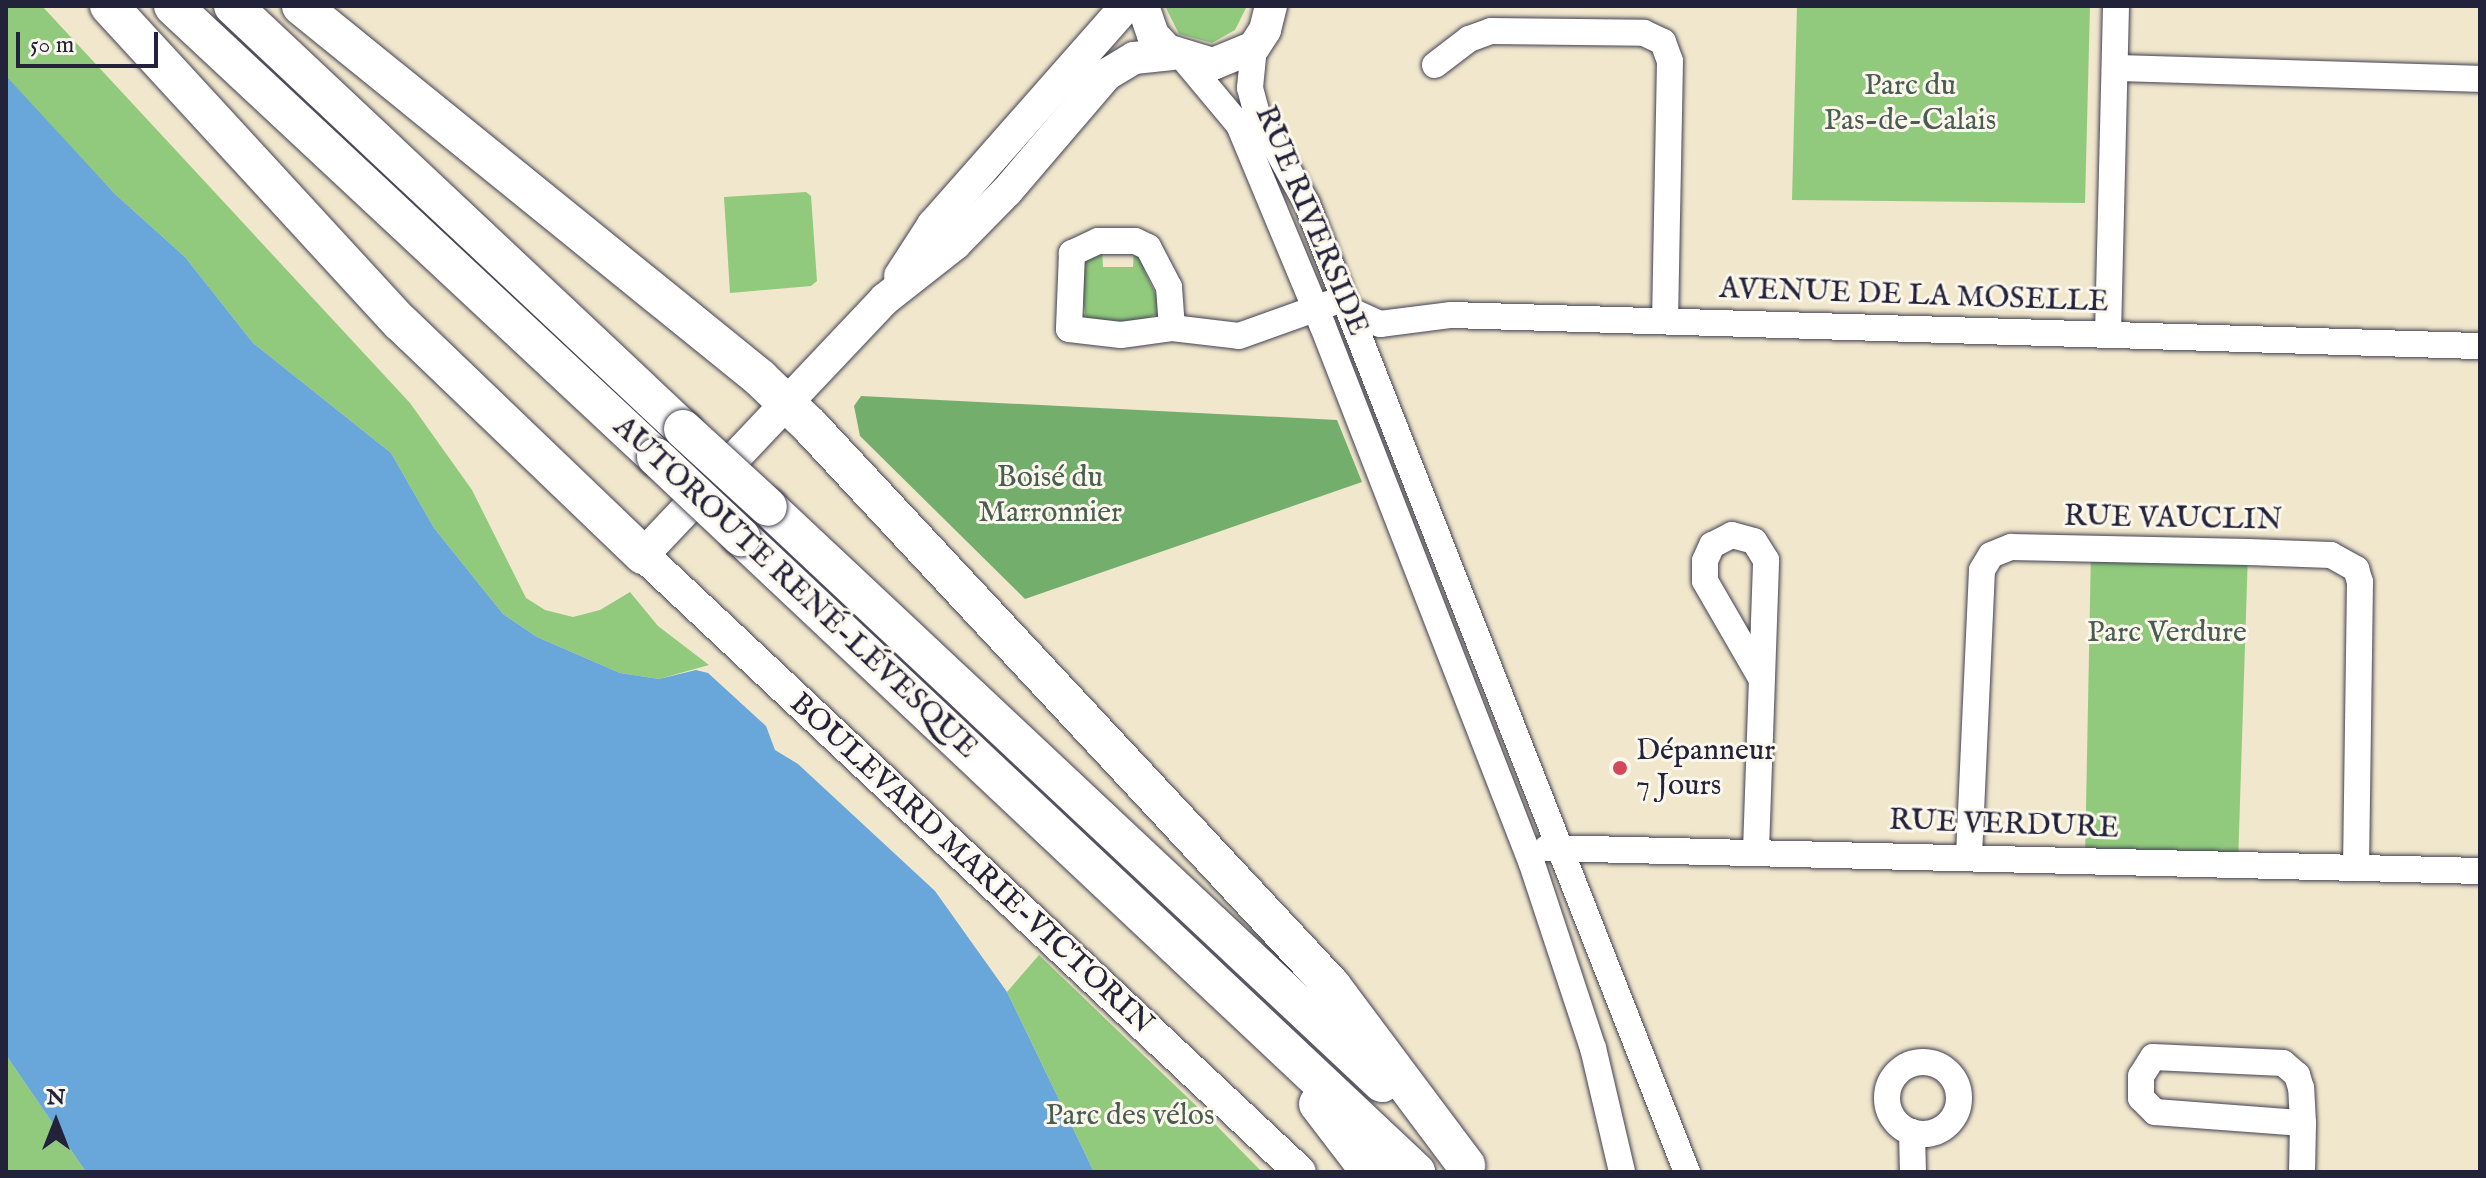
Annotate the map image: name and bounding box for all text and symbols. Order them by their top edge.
scale bar [20,16,162,66]
text: 50 m [30,30,74,61]
park label: Parc du Pas-de-Calais [1824,68,1996,138]
street label: RUE RIVERSIDE [1246,101,1376,341]
street label: AVENUE DE LA MOSELLE [1719,271,2109,321]
street label: AUTOROUTE RENÉ-LÉVESQUE [605,409,985,767]
park label: Boisé du Marronnier [978,460,1122,530]
street label: RUE VAUCLIN [2063,499,2283,539]
park label: Parc Verdure [2087,615,2247,651]
street label: BOULEVARD MARIE-VICTORIN [782,686,1160,1042]
place label: Dépanneur 7 Jours [1636,733,1775,804]
marker: Dépanneur 7 Jours [1611,759,1629,777]
street label: RUE VERDURE [1888,803,2120,847]
north arrow [16,1082,96,1162]
text: N [46,1084,66,1112]
park label: Parc des vélos [1045,1098,1215,1134]

